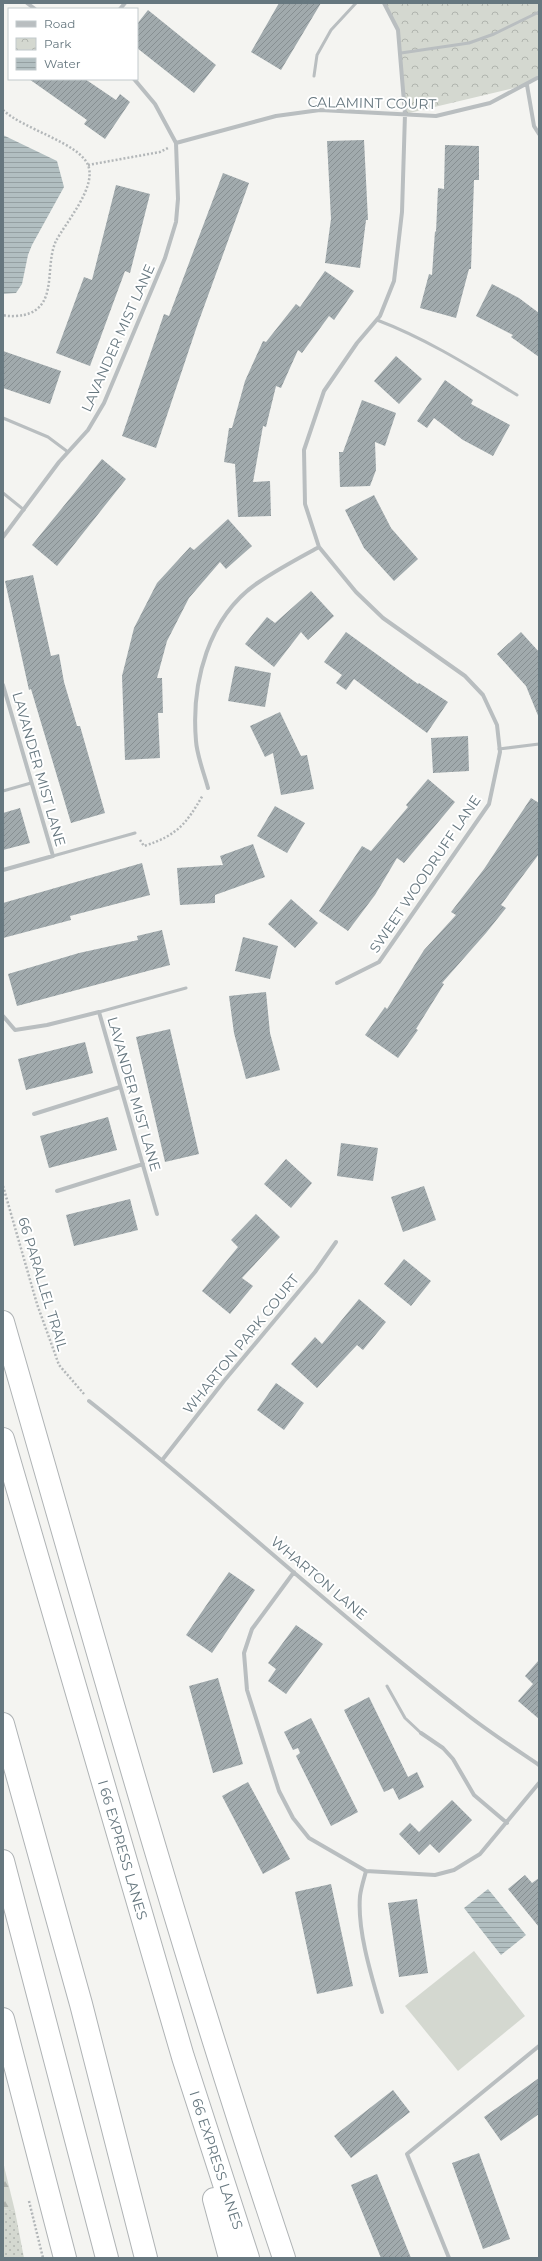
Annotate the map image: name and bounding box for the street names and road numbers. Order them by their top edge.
street label: CALAMINT COURT [307,93,437,113]
street label: LAVANDER MIST LANE [77,261,159,415]
street label: LAVANDER MIST LANE [8,690,70,848]
street label: SWEET WOODRUFF LANE [365,792,485,956]
street label: LAVANDER MIST LANE [103,1015,165,1173]
street label: 66 PARALLEL TRAIL [14,1215,72,1354]
street label: WHARTON PARK COURT [179,1270,303,1418]
street label: WHARTON LANE [267,1532,371,1624]
street label: I 66 EXPRESS LANES [94,1778,152,1922]
street label: I 66 EXPRESS LANES [185,2088,247,2232]

